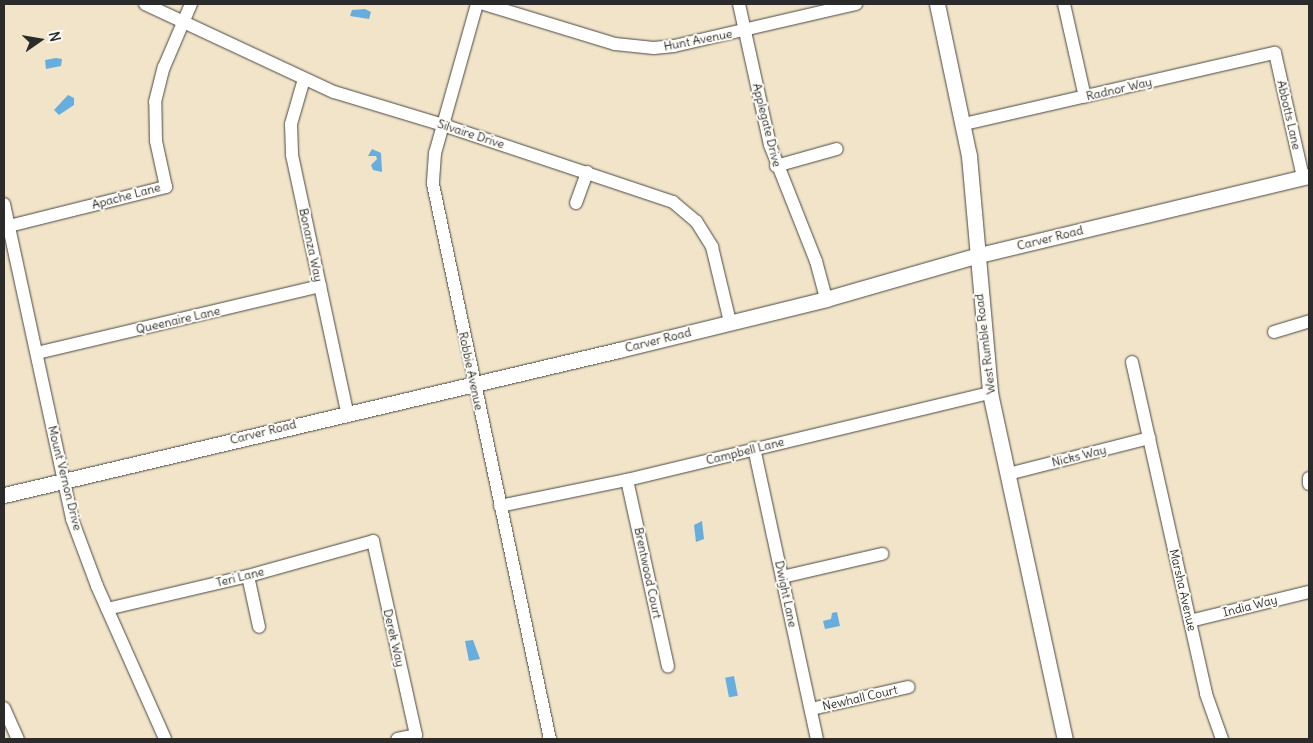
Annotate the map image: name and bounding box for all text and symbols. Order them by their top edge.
north arrow [15,15,65,65]
street label: Hunt Avenue [662,26,734,54]
text: N [45,30,64,43]
street label: Radnor Way [1085,74,1153,104]
street label: Abbotts Lane [1274,79,1304,151]
street label: Applegate Drive [750,82,784,168]
street label: Silvaire Drive [436,116,506,152]
street label: Apache Lane [90,180,162,212]
street label: Bonanza Way [296,207,326,283]
street label: Carver Road [1015,223,1085,253]
street label: West Rumble Road [972,293,998,395]
street label: Queenaire Lane [134,303,222,337]
street label: Carver Road [623,325,693,355]
street label: Robbie Avenue [456,330,486,412]
street label: Carver Road [228,417,298,447]
street label: Mount Vernon Drive [45,424,85,532]
street label: Campbell Lane [704,434,786,468]
street label: Nicks Way [1050,442,1108,470]
street label: Brentwood Court [631,526,665,620]
street label: Marsha Avenue [1167,548,1199,632]
street label: Dwight Lane [772,559,800,629]
street label: Teri Lane [214,564,266,590]
street label: India Way [1221,592,1279,620]
street label: Derek Way [380,608,408,668]
street label: Newhall Court [821,682,899,714]

